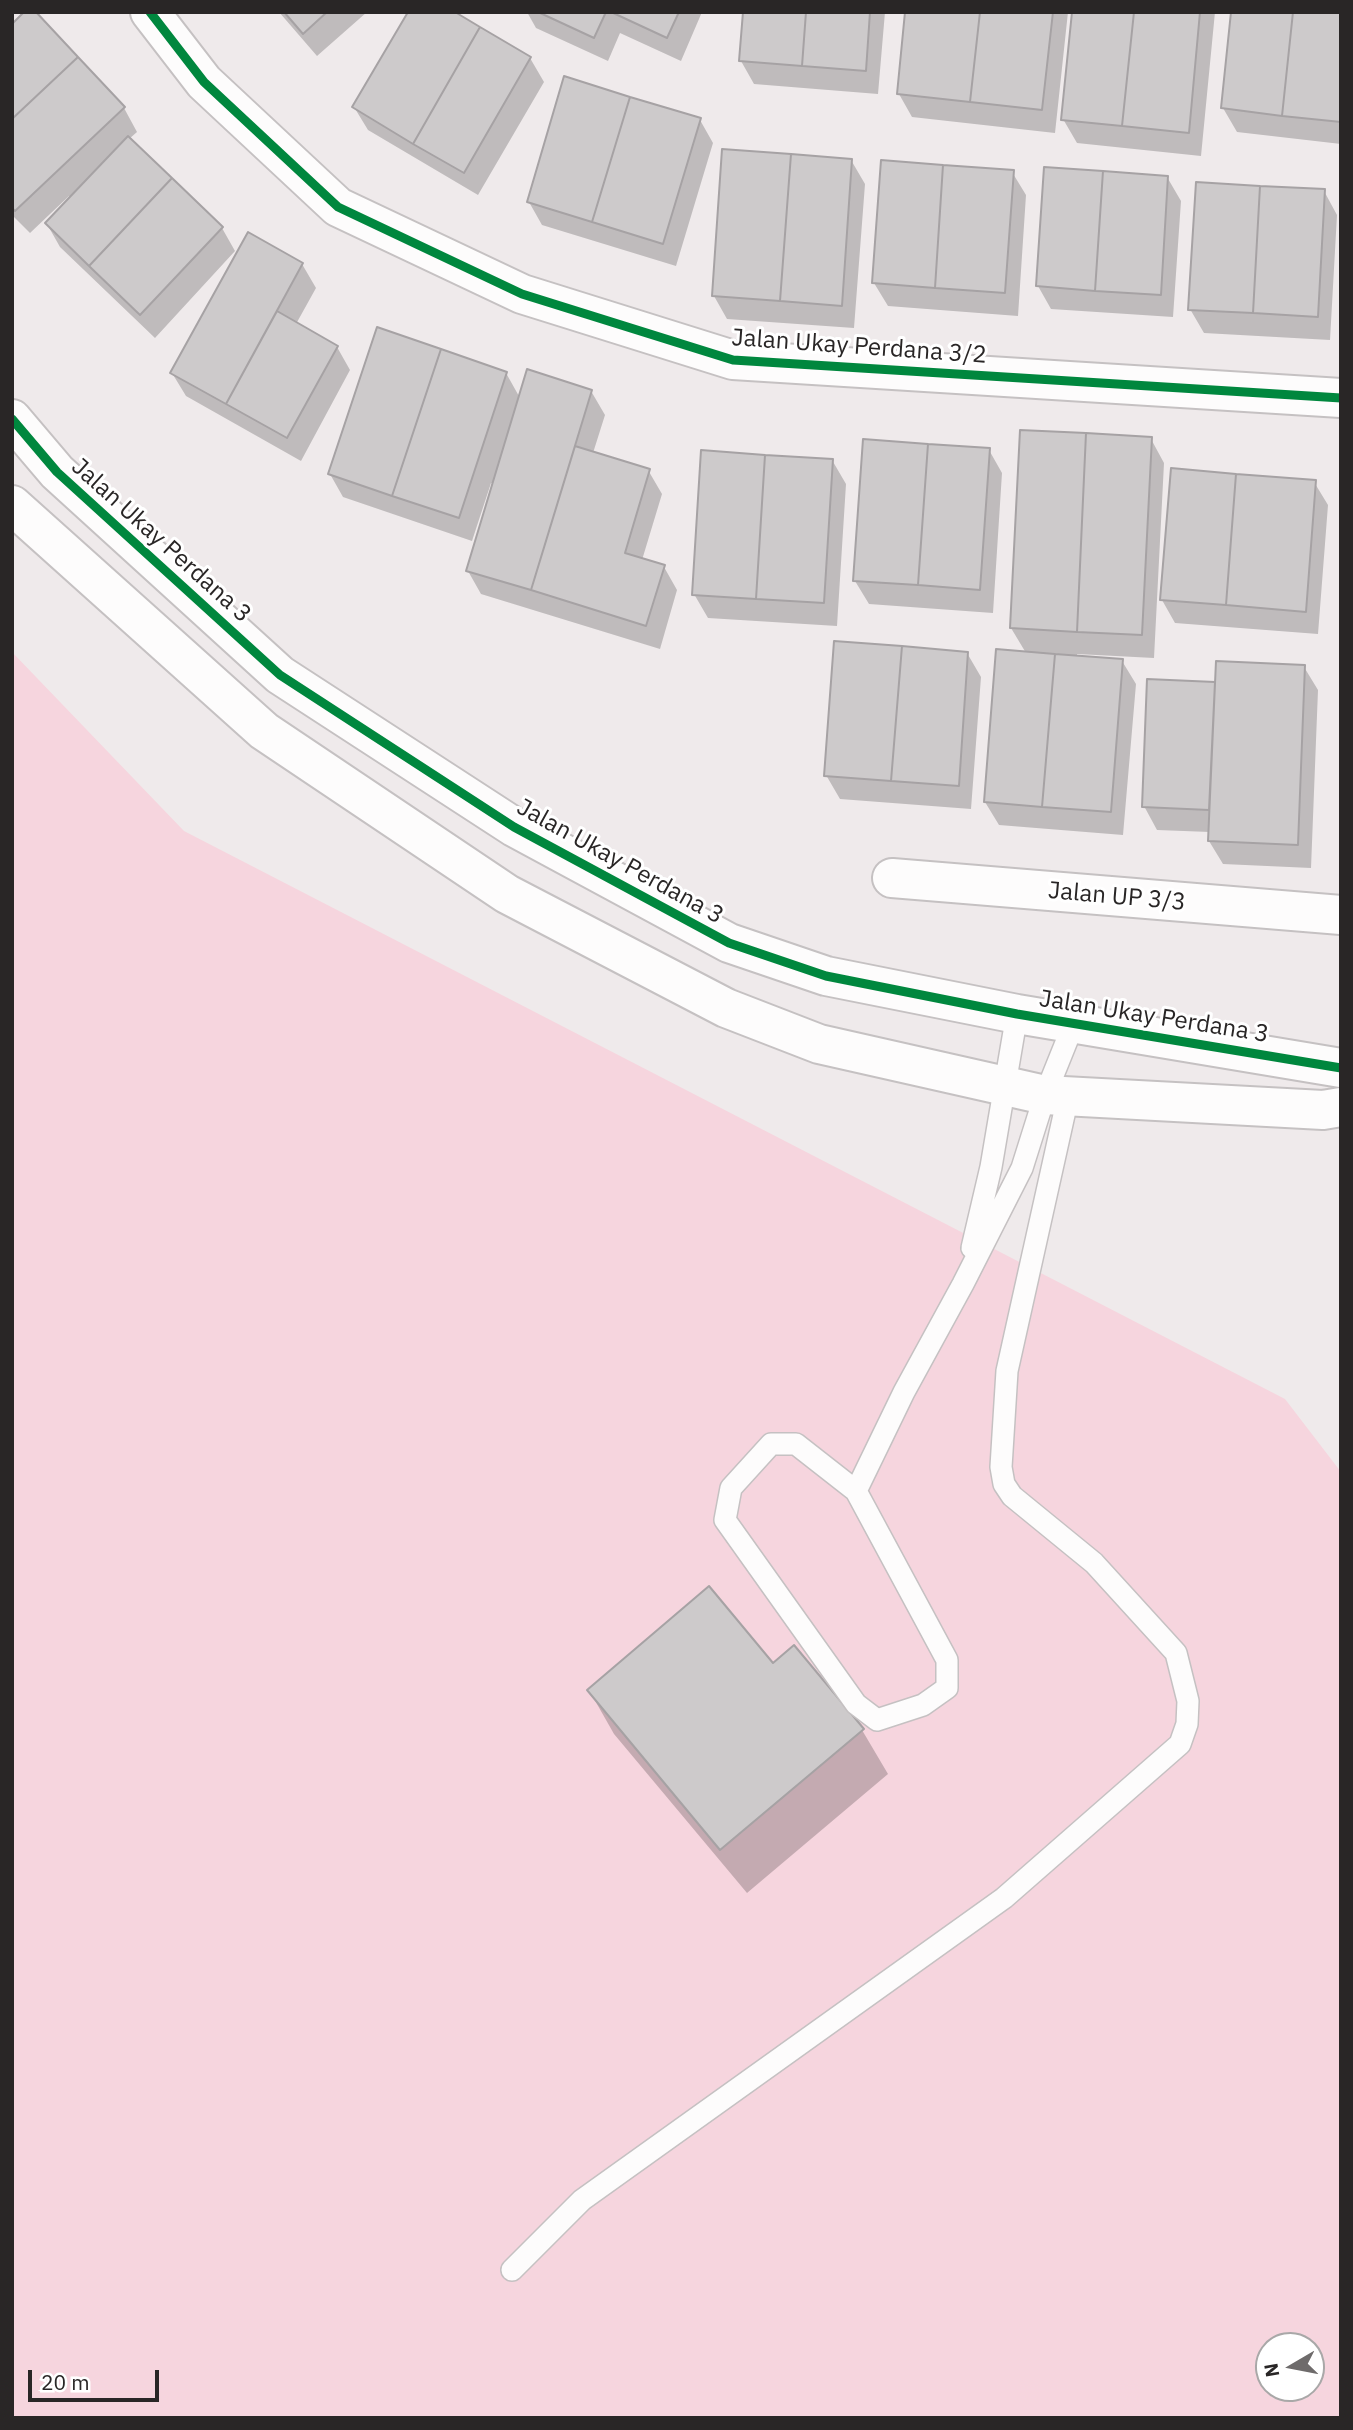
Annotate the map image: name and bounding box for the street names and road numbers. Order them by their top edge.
street label: Jalan Ukay Perdana 3/2 [731,324,987,370]
street label: Jalan Ukay Perdana 3 [65,453,257,629]
street label: Jalan Ukay Perdana 3 [512,793,728,931]
street label: Jalan UP 3/3 [1047,877,1187,917]
street label: Jalan Ukay Perdana 3 [1037,985,1271,1049]

